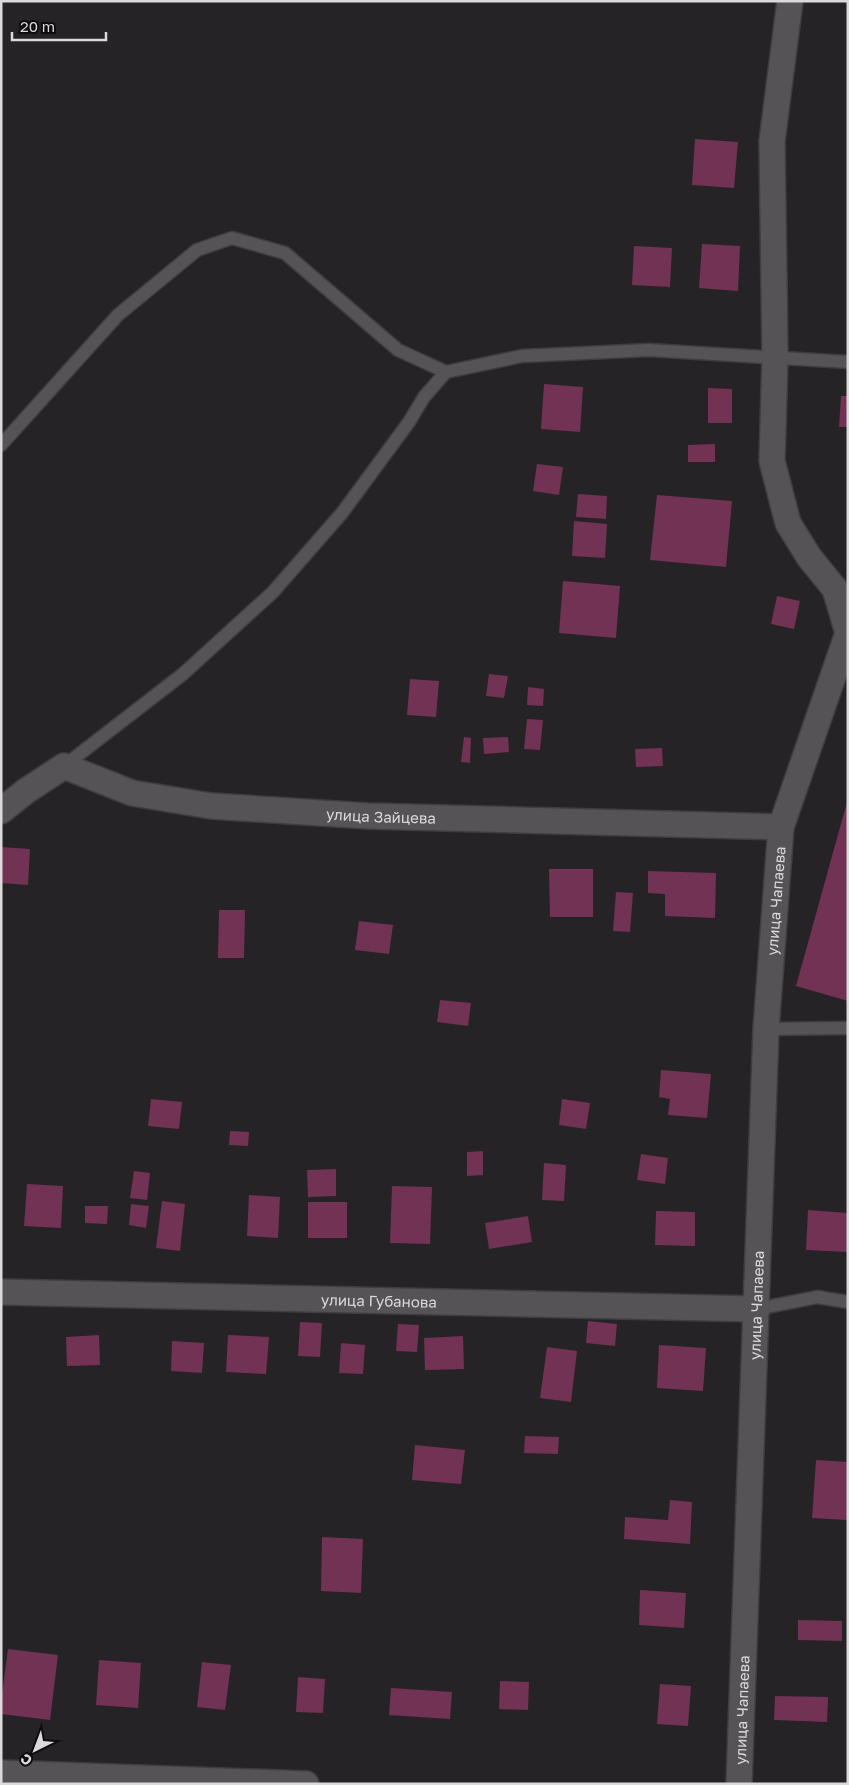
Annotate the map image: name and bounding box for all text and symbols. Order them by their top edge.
scale bar [12,10,106,42]
text: 20 m [20,17,55,35]
street label: улица Зайцева [325,804,436,827]
street label: улица Чапаева [762,846,789,956]
street label: улица Чапаева [745,1250,767,1360]
street label: улица Губанова [321,1290,437,1311]
street label: улица Чапаева [731,1655,753,1765]
north arrow [10,1725,60,1775]
text: С [17,1750,35,1770]

